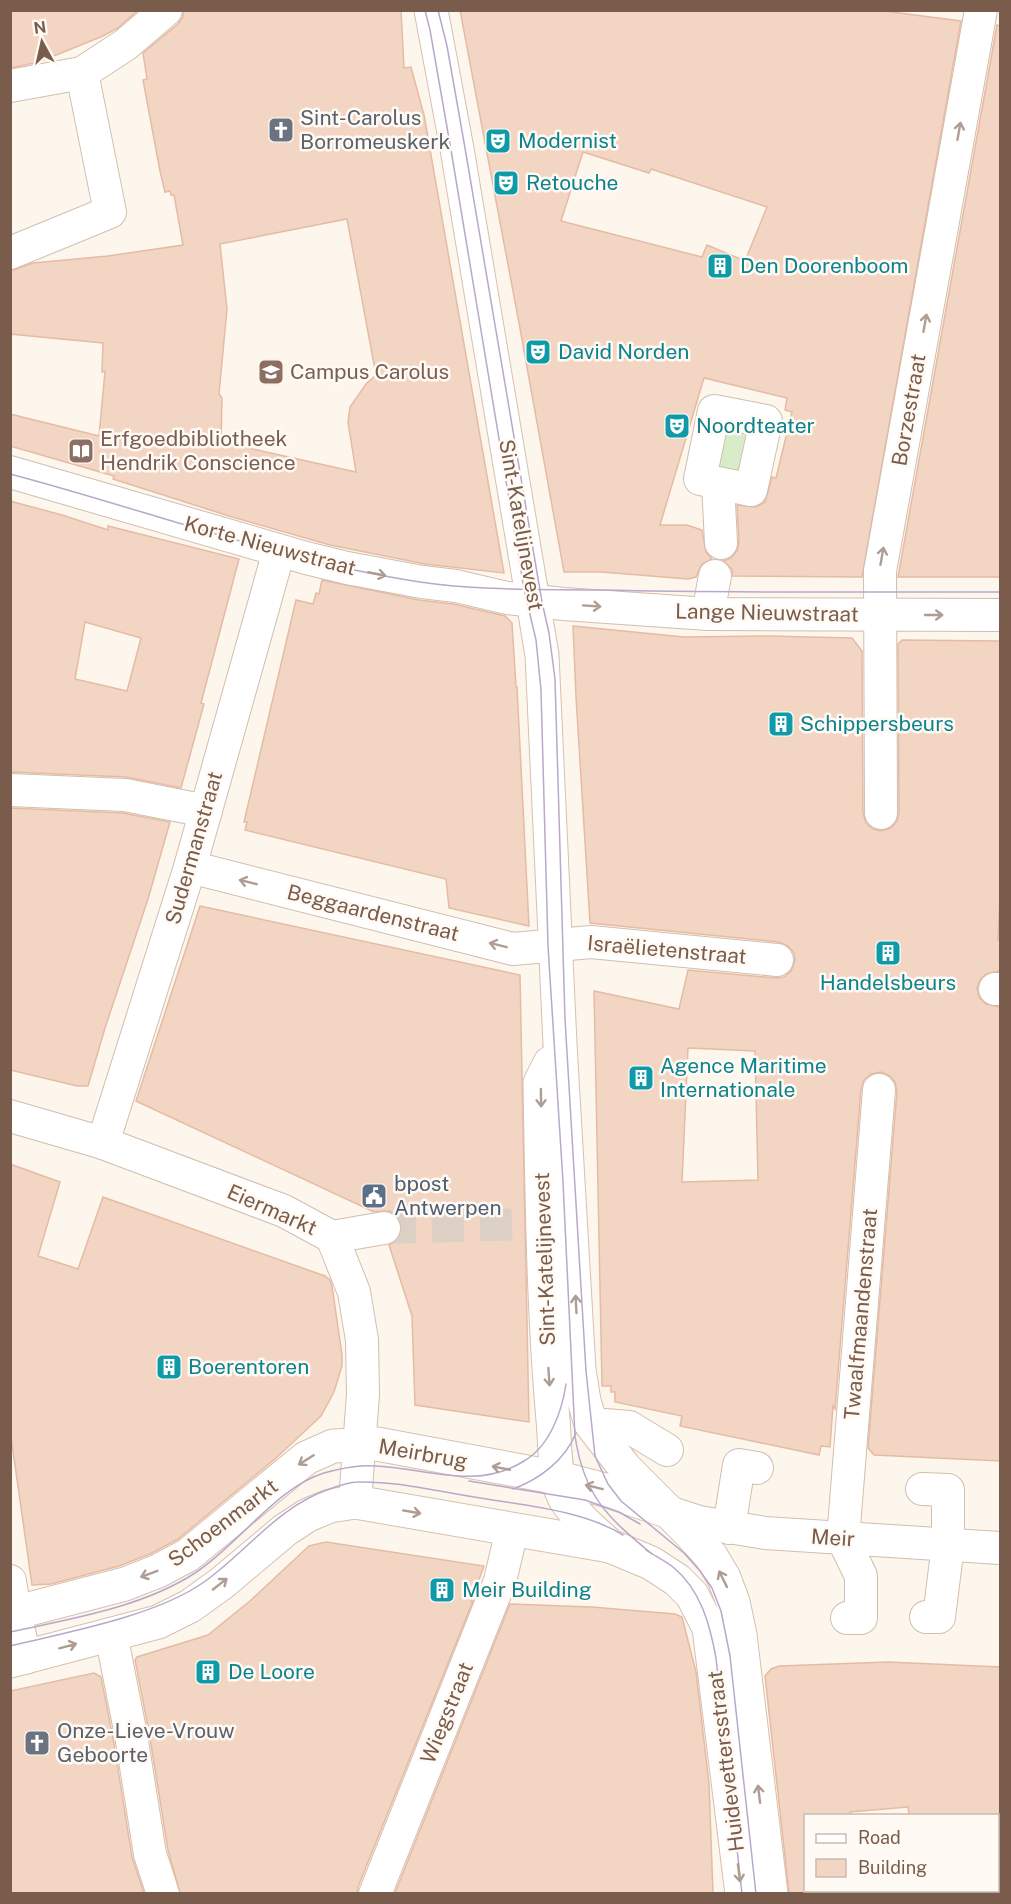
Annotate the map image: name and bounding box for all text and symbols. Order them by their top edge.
north arrow [12,12,72,72]
text: N [32,17,48,38]
place label: Sint-Carolus Borromeuskerk [300,105,450,154]
church icon: Sint-Carolus Borromeuskerk [266,115,296,145]
one-way arrow [954,122,965,141]
theatre icon: Modernist [483,126,513,156]
place label: Modernist [518,128,617,153]
theatre icon: Retouche [491,168,521,198]
place label: Retouche [526,170,618,195]
building icon: Den Doorenboom [705,251,735,281]
place label: Den Doorenboom [740,253,909,278]
one-way arrow [919,314,930,333]
theatre icon: David Norden [523,337,553,367]
place label: David Norden [558,339,689,364]
street label: Borzestraat [886,352,931,468]
school or university icon: Campus Carolus [256,357,286,387]
place label: Campus Carolus [290,359,449,384]
theatre icon: Noordteater [662,411,692,441]
place label: Noordteater [696,413,815,438]
place label: Erfgoedbibliotheek Hendrik Conscience [100,426,296,475]
library icon: Erfgoedbibliotheek Hendrik Conscience [66,436,96,466]
street label: Sint-Katelijnevest [494,437,549,612]
street label: Korte Nieuwstraat [182,511,359,580]
one-way arrow [877,547,888,566]
one-way arrow [367,569,387,580]
street label: Lange Nieuwstraat [675,598,859,627]
one-way arrow [582,600,602,611]
one-way arrow [924,609,944,621]
building icon: Schippersbeurs [766,709,796,739]
place label: Schippersbeurs [800,711,954,736]
street label: Sudermanstraat [160,768,227,927]
one-way arrow [239,876,258,887]
street label: Beggaardenstraat [284,879,462,946]
street label: Israëlietenstraat [586,930,748,969]
building icon: Handelsbeurs [873,938,903,968]
one-way arrow [489,939,508,951]
place label: Handelsbeurs [820,970,956,995]
place label: Agence Maritime Internationale [660,1053,827,1102]
building icon: Agence Maritime Internationale [626,1063,656,1093]
one-way arrow [535,1087,547,1107]
place label: bpost Antwerpen [394,1171,502,1220]
street label: Sint-Katelijnevest [529,1172,560,1346]
street label: Eiermarkt [223,1179,321,1240]
public building icon: bpost Antwerpen [359,1181,389,1211]
street label: Twaalfmaandenstraat [839,1207,882,1421]
one-way arrow [570,1295,581,1315]
building icon: Boerentoren [154,1352,184,1382]
place label: Boerentoren [188,1354,309,1379]
one-way arrow [544,1366,555,1386]
street label: Meirbrug [377,1433,470,1474]
one-way arrow [297,1453,314,1466]
one-way arrow [492,1462,511,1473]
street label: Schoenmarkt [163,1473,283,1572]
one-way arrow [585,1480,604,1492]
one-way arrow [402,1507,421,1518]
street label: Meir [810,1524,856,1552]
one-way arrow [140,1570,159,1581]
one-way arrow [717,1570,729,1588]
building icon: Meir Building [427,1575,457,1605]
place label: Meir Building [462,1577,592,1602]
one-way arrow [212,1578,228,1591]
one-way arrow [58,1640,77,1651]
building icon: De Loore [193,1657,223,1687]
place label: De Loore [228,1659,315,1684]
street label: Wiegstraat [415,1659,478,1767]
street label: Huidevettersstraat [702,1669,749,1853]
place label: Onze-Lieve-Vrouw Geboorte [57,1718,235,1767]
church icon: Onze-Lieve-Vrouw Geboorte [22,1728,52,1758]
one-way arrow [754,1784,765,1804]
legend [804,1814,999,1892]
text: Road [858,1827,901,1848]
text: Building [858,1857,927,1878]
one-way arrow [734,1863,745,1883]

